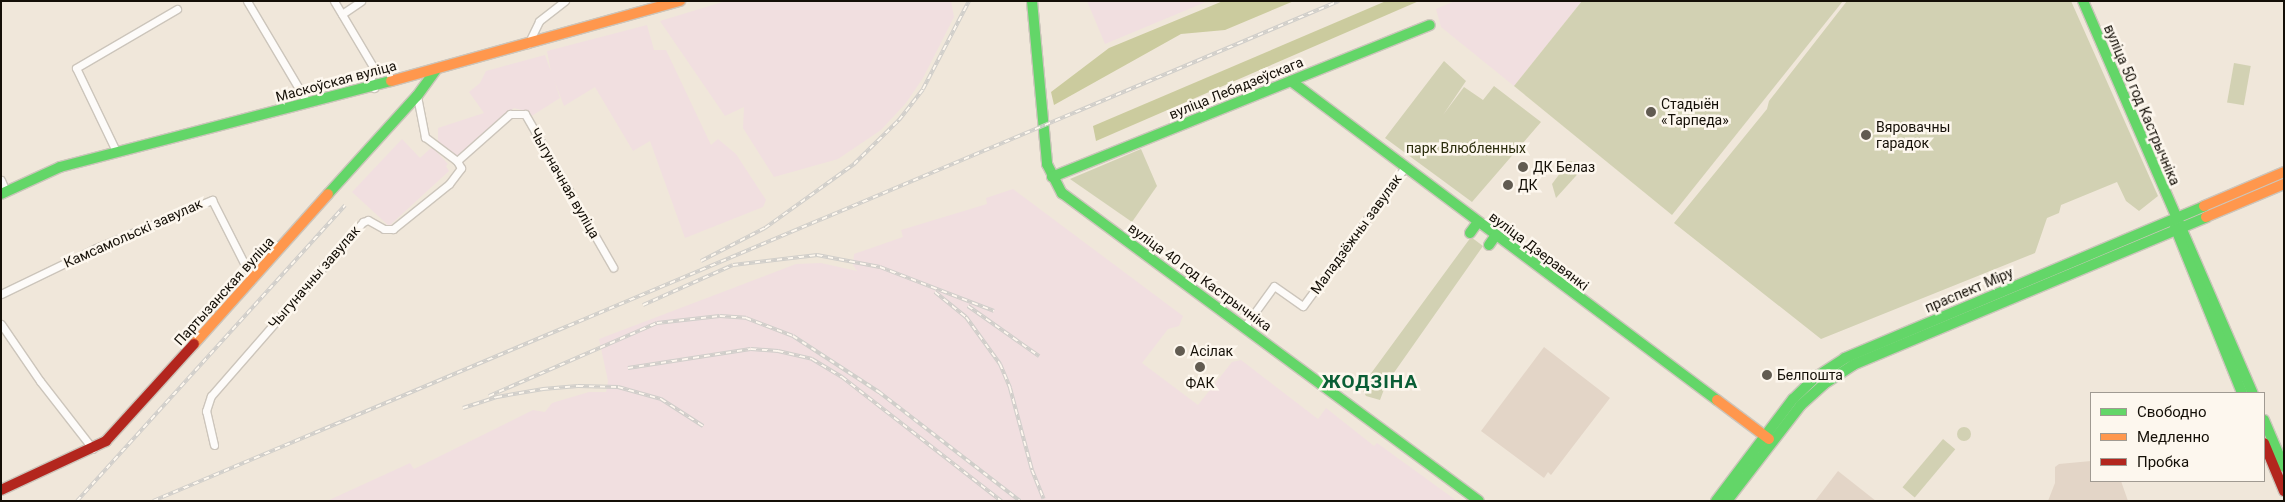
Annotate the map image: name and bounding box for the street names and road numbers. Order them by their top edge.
street label: вуліца 50 год Кастрычніка [2100,22,2184,188]
street label: вуліца Лебядзеўскага [1166,53,1306,123]
street label: Маскоўская вуліца [274,57,398,105]
street label: Чыгуначная вуліца [527,125,603,241]
street label: Маладзёжны завулак [1307,171,1405,297]
street label: Камсамольскі завулак [61,195,205,271]
street label: вуліца Дзеравянкі [1486,208,1592,294]
street label: вуліца 40 год Кастрычніка [1125,219,1275,335]
street label: Чыгуначны завулак [265,222,363,332]
street label: Партызанская вуліца [171,233,277,349]
street label: праспект Міру [1922,264,2016,316]

